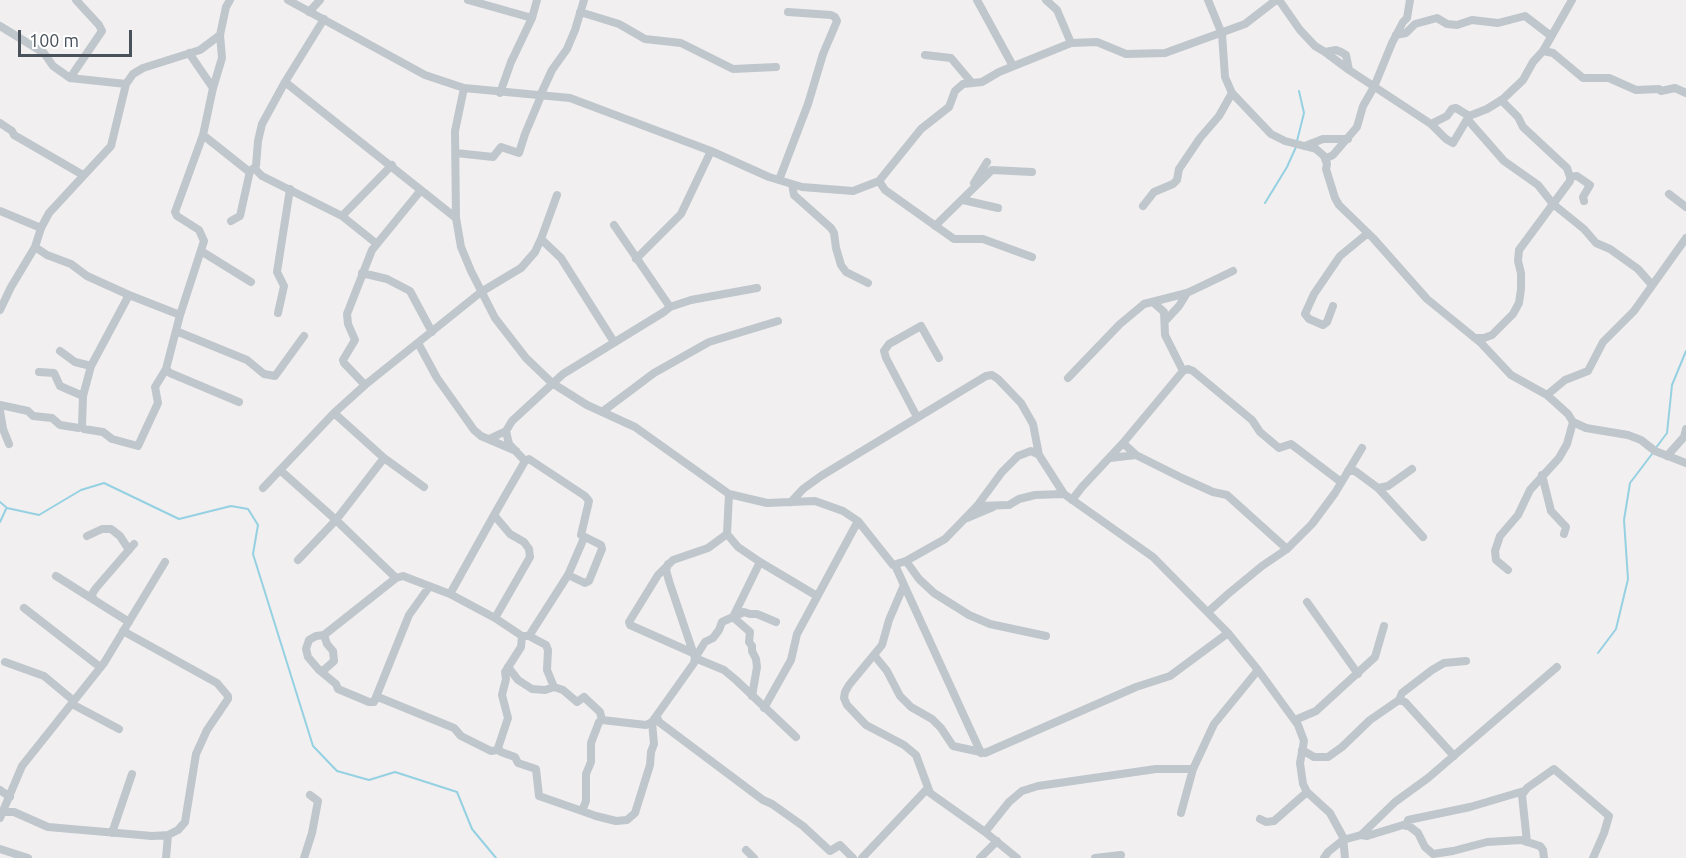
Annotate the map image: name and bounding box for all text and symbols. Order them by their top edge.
scale bar [21,18,135,56]
text: 100 m [29,30,79,50]

